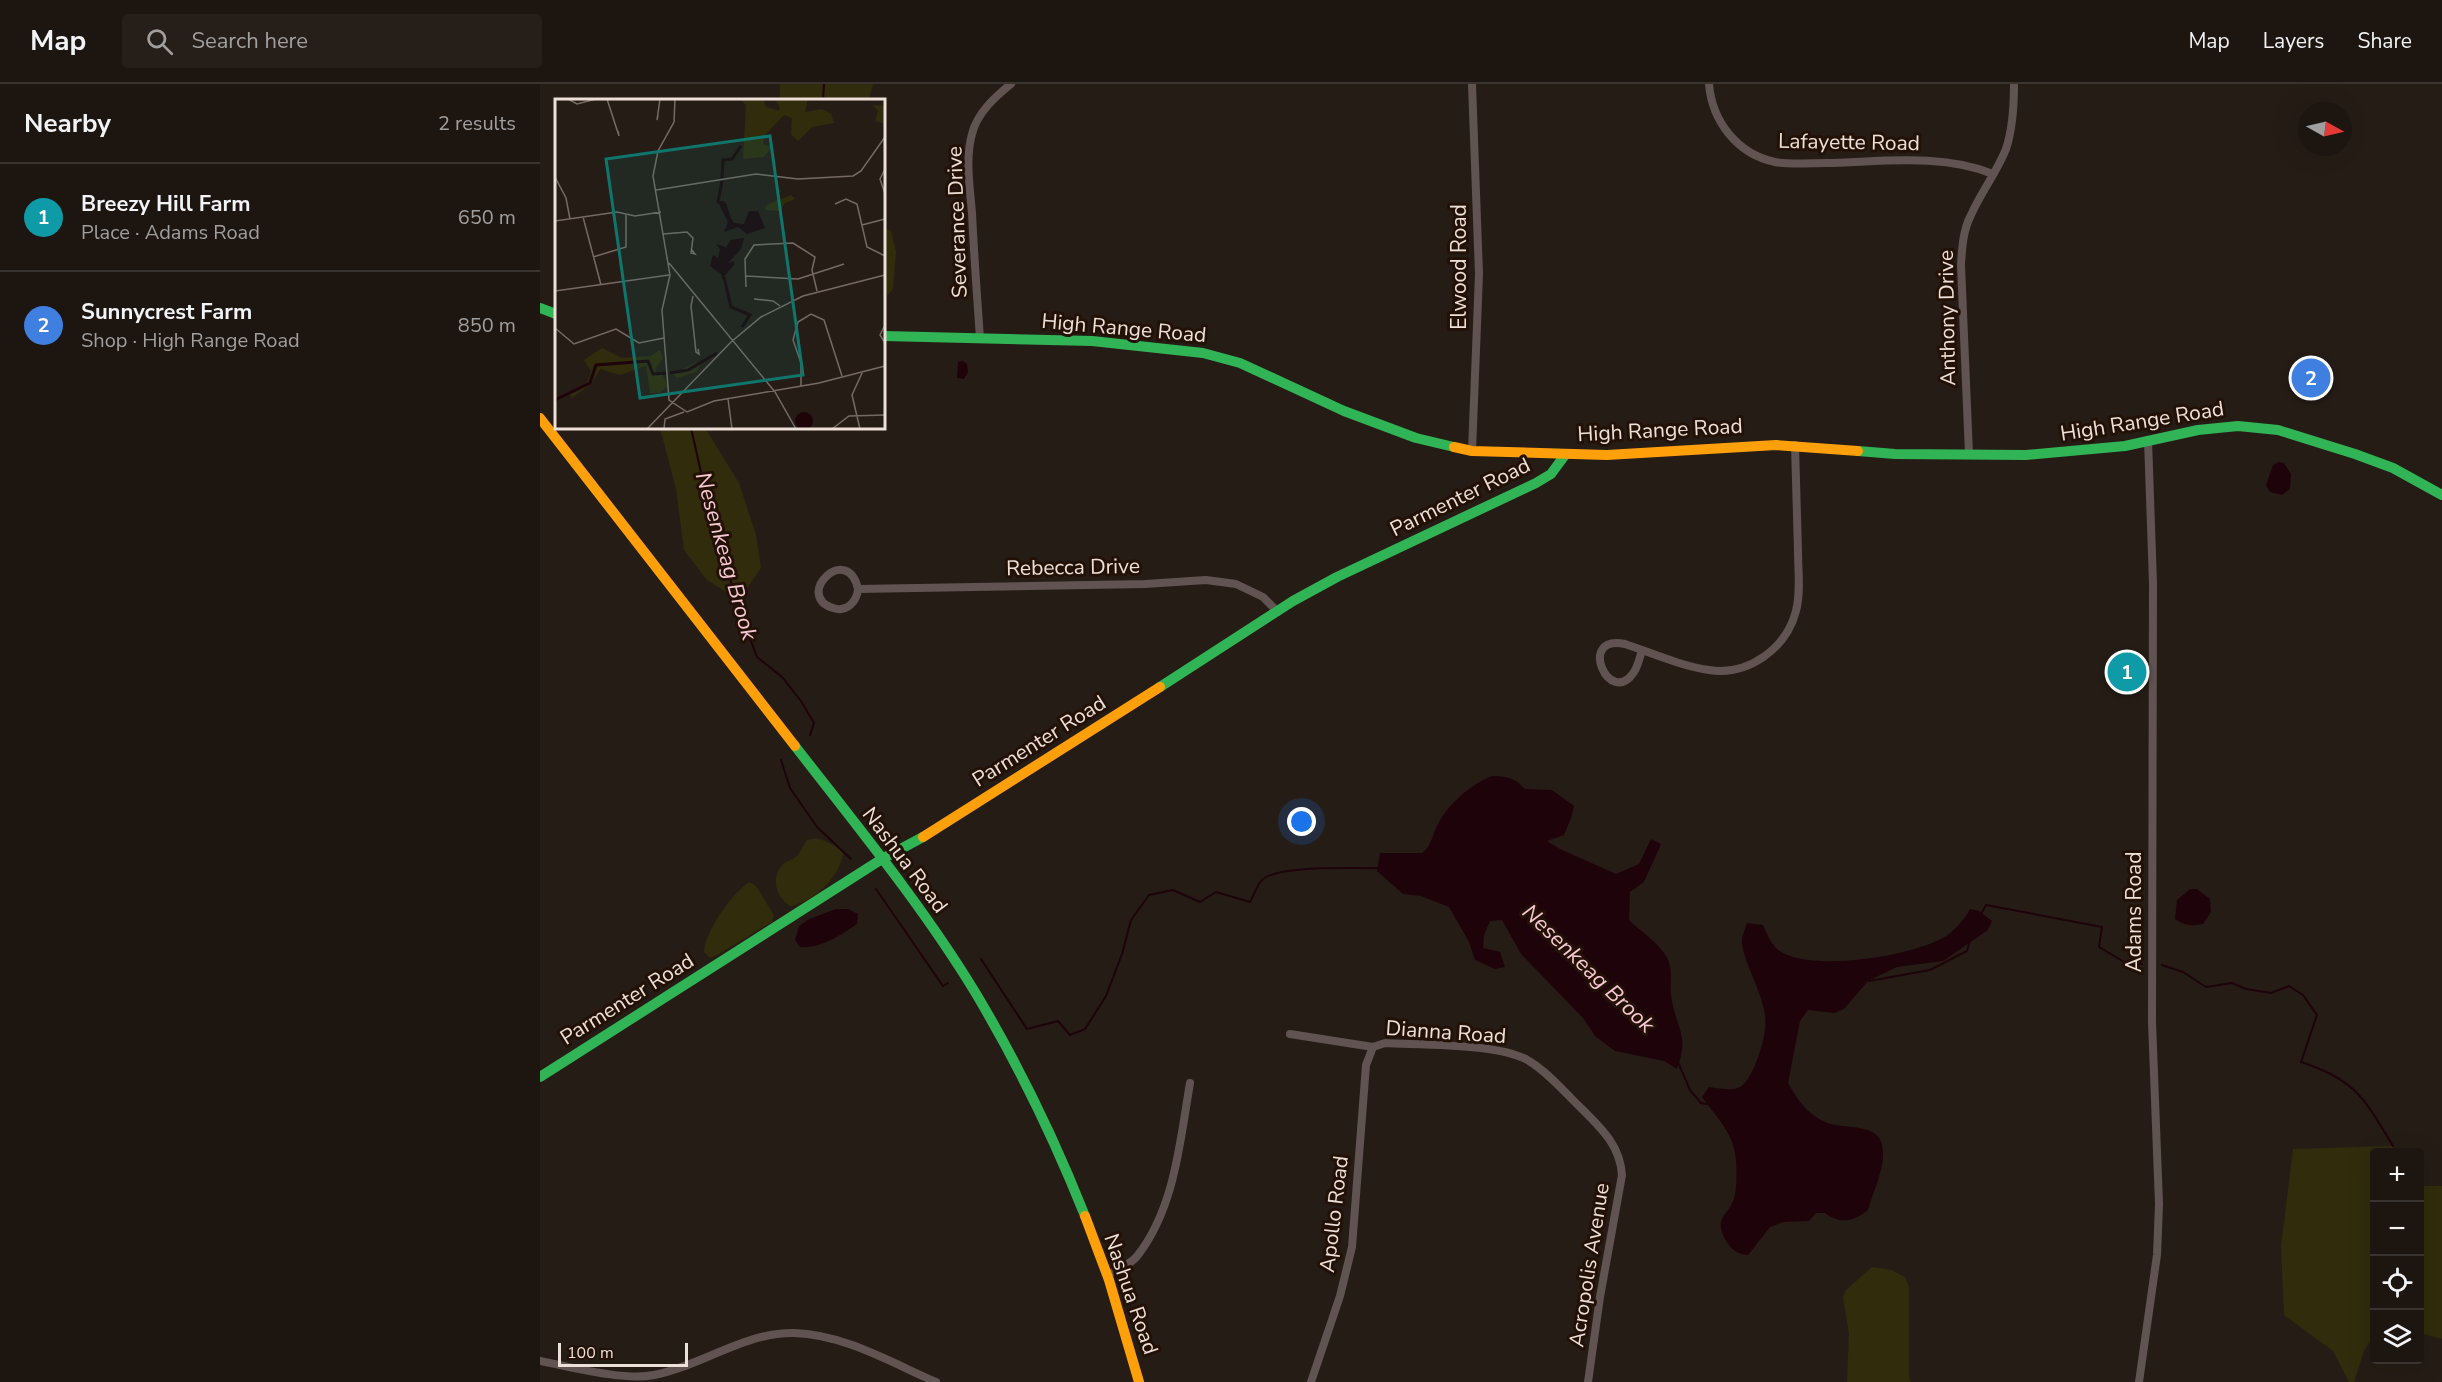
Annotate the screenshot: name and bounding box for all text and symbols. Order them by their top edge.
search box [122,14,542,68]
text: Map [30,22,86,60]
icon: search [143,25,176,58]
text: Search here [191,26,308,56]
text: Map [2188,27,2230,55]
text: Layers [2263,27,2324,55]
text: Share [2357,27,2412,55]
inset map [555,99,885,429]
north arrow [2298,102,2352,156]
text: Nearby [24,106,111,141]
text: 2 results [438,110,516,137]
street label: Lafayette Road [1778,127,1920,157]
street label: Severance Drive [940,145,974,299]
text: Breezy Hill Farm [81,189,251,219]
text: 1 [38,204,50,231]
text: 650 m [458,204,516,231]
street label: Elwood Road [1445,204,1473,330]
text: Place · Adams Road [81,219,260,246]
street label: Anthony Drive [1932,250,1962,386]
text: Sunnycrest Farm [81,297,252,327]
street label: High Range Road [1040,307,1208,349]
text: 2 [38,312,50,339]
text: 850 m [458,312,516,339]
text: Shop · High Range Road [81,327,300,354]
pin: 2 [2292,356,2330,400]
street label: High Range Road [2058,394,2226,448]
street label: High Range Road [1577,412,1743,448]
street label: Parmenter Road [1385,451,1535,543]
water label: Nesenkeag Brook [688,469,765,645]
street label: Rebecca Drive [1006,552,1140,582]
pin: 1 [2108,650,2146,694]
street label: Parmenter Road [967,689,1111,793]
street label: Nashua Road [856,801,954,919]
your location [1287,807,1316,836]
street label: Adams Road [2120,852,2148,972]
water label: Nesenkeag Brook [1515,898,1662,1040]
street label: Parmenter Road [555,947,699,1051]
street label: Dianna Road [1385,1014,1507,1050]
map controls [2370,1148,2424,1364]
button: + [2370,1148,2424,1202]
street label: Apollo Road [1313,1154,1355,1274]
street label: Acropolis Avenue [1562,1181,1616,1349]
button: − [2370,1202,2424,1256]
street label: Nashua Road [1097,1230,1165,1358]
button: locate [2370,1256,2424,1310]
button: layers [2370,1310,2424,1364]
scale bar [558,1340,688,1368]
text: 100 m [567,1342,614,1364]

